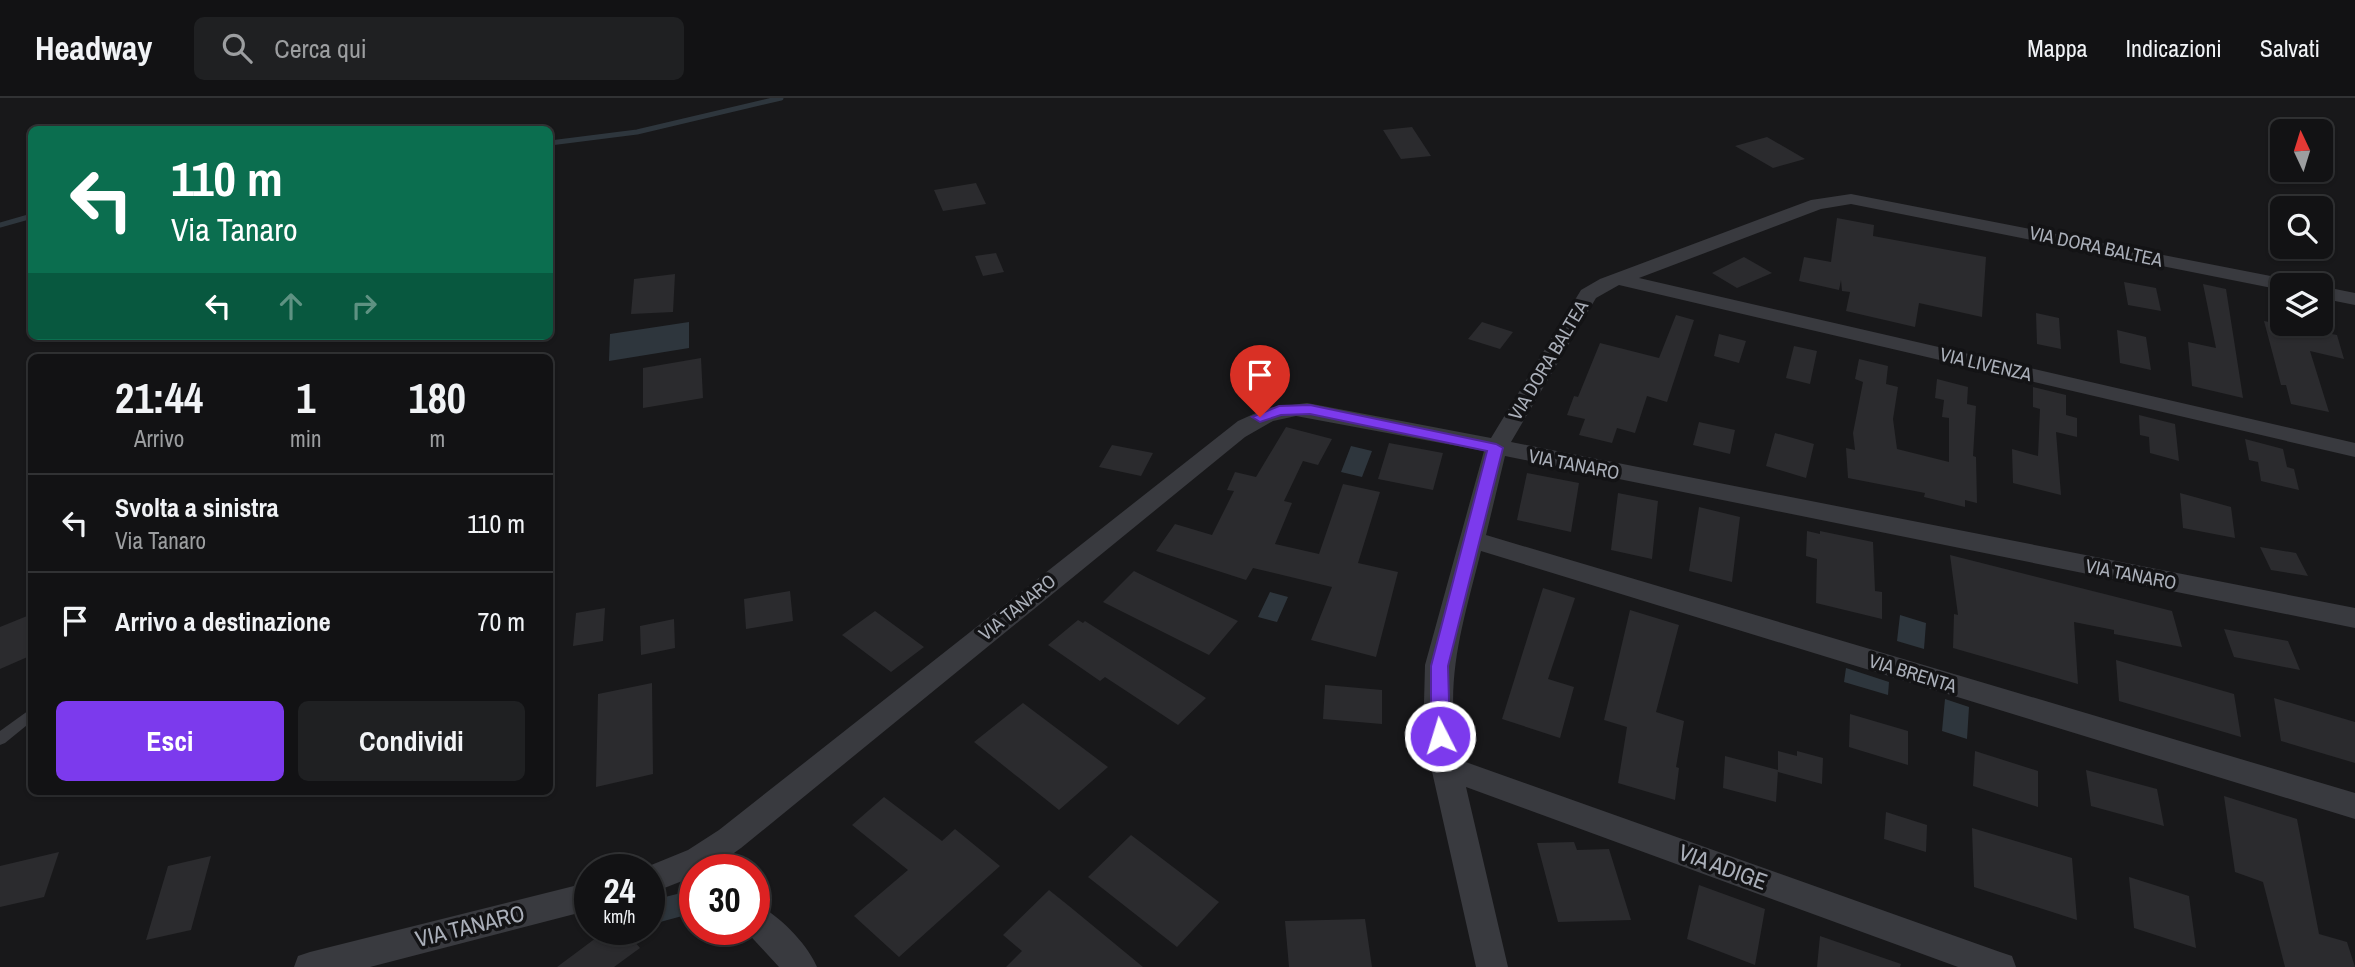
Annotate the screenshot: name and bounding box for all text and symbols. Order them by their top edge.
search box [194,17,684,80]
text: Headway [35,26,152,70]
icon: search [218,29,256,67]
text: Cerca qui [274,31,367,66]
text: Mappa [2027,32,2088,64]
text: Indicazioni [2126,32,2222,64]
text: Salvati [2260,32,2320,64]
north arrow [2270,119,2333,182]
map controls [2270,119,2333,336]
text: 110 m [171,145,283,211]
icon: left [56,154,147,245]
button: search [2270,196,2333,259]
text: Via Tanaro [171,208,298,251]
street label: VIA DORA BALTEA [2027,219,2166,273]
button: layers [2270,273,2333,336]
icon: left [199,287,237,325]
icon: ahead [272,287,310,325]
icon: right [345,287,383,325]
street label: VIA DORA BALTEA [1502,295,1594,425]
street label: VIA LIVENZA [1938,341,2035,387]
pin [1230,345,1290,417]
icon: arrive [1241,356,1279,394]
text: 21:44 [115,370,203,426]
text: 1 [296,370,315,426]
text: 180 [409,370,466,426]
text: Arrivo [134,423,184,454]
text: min [290,423,322,454]
text: m [429,423,445,454]
street label: VIA TANARO [1526,442,1622,486]
text: Svolta a sinistra [115,490,279,525]
icon: left [56,504,94,542]
text: 110 m [467,506,525,541]
text: Via Tanaro [115,525,206,556]
street label: VIA TANARO [2083,552,2179,596]
street label: VIA TANARO [973,568,1061,646]
icon: arrive [56,602,94,640]
text: Arrivo a destinazione [115,604,331,639]
text: 70 m [478,604,525,639]
street label: VIA BRENTA [1866,647,1961,699]
position arrow [1403,699,1477,773]
button: Esci [56,701,284,781]
button: Condividi [298,701,525,781]
street label: VIA ADIGE [1675,836,1772,897]
speed limit sign: 30 [679,854,770,945]
text: 24 [604,867,635,914]
street label: VIA TANARO [412,897,528,954]
text: km/h [604,904,636,929]

